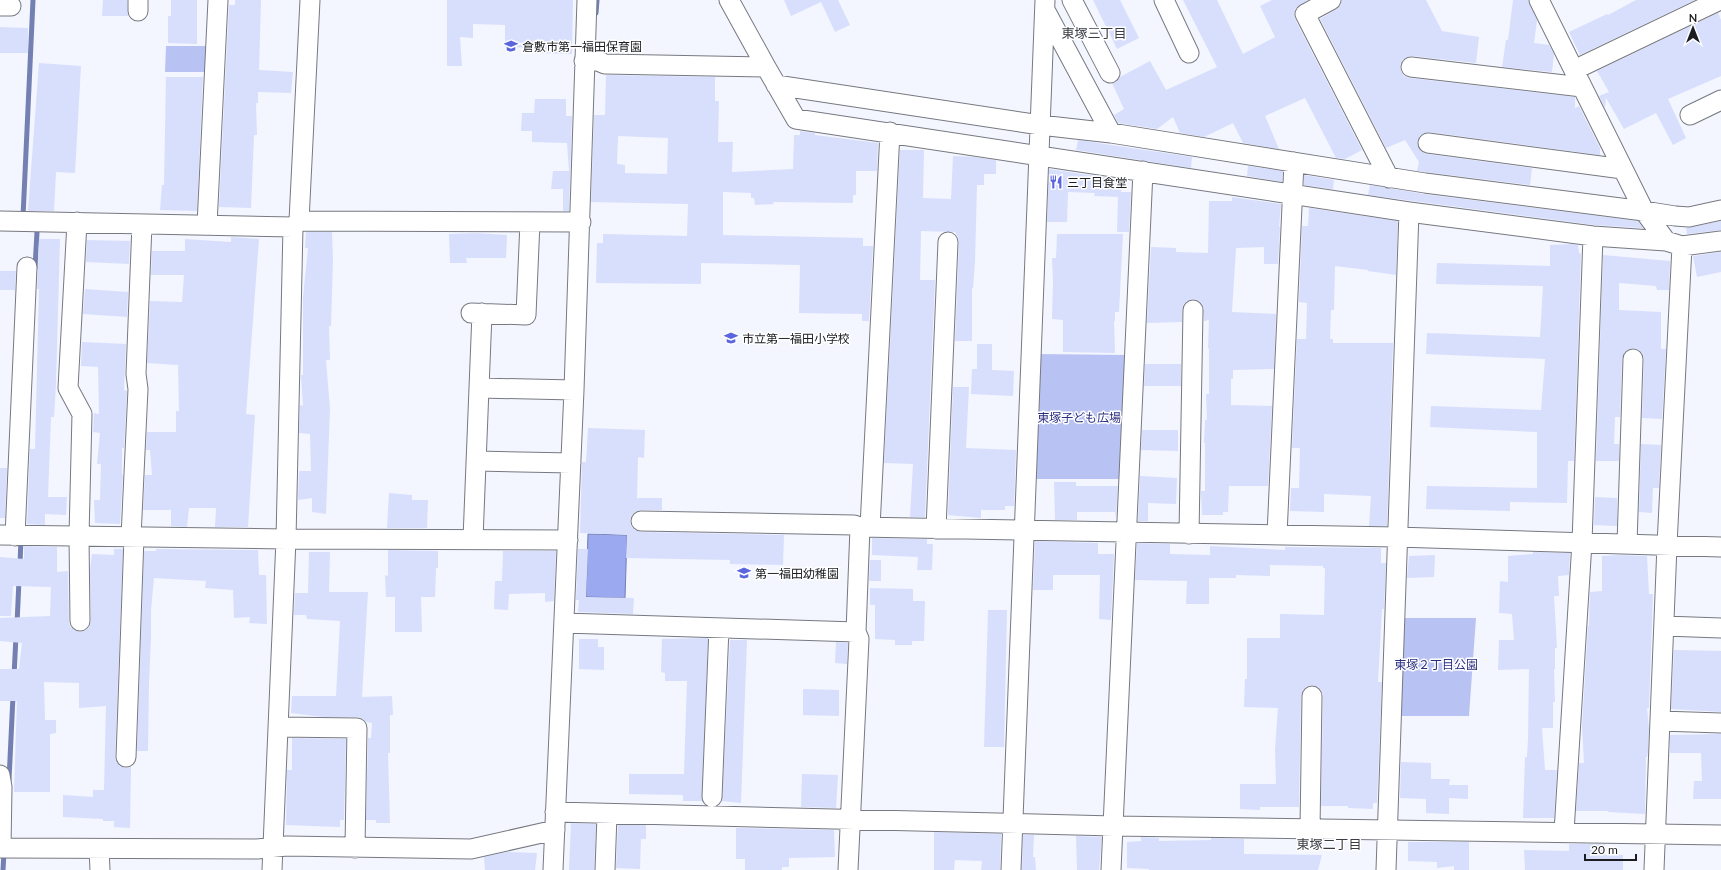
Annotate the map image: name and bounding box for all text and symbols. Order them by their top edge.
north arrow [1673,8,1713,48]
text: N [1689,11,1697,24]
district label: 東塚三丁目 [1061,25,1127,41]
school or university icon: 倉敷市第一福田保育園 [503,38,519,54]
place label: 倉敷市第一福田保育園 [522,39,642,54]
restaurant icon: 三丁目食堂 [1048,174,1064,190]
place label: 三丁目食堂 [1067,175,1127,190]
school or university icon: 市立第一福田小学校 [723,330,739,346]
place label: 市立第一福田小学校 [742,331,850,346]
park label: 東塚子ども広場 [1037,410,1121,425]
school or university icon: 第一福田幼稚園 [736,565,752,581]
place label: 第一福田幼稚園 [755,566,839,581]
park label: 東塚２丁目公園 [1394,657,1478,672]
district label: 東塚二丁目 [1296,836,1362,852]
scale bar [1585,836,1636,862]
text: 20 m [1591,842,1618,857]

